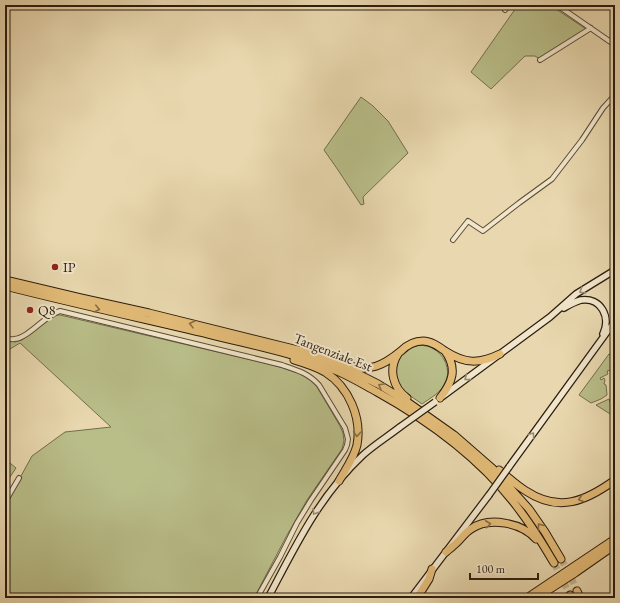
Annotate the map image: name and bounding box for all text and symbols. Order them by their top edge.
place label: IP [63,258,76,276]
marker: IP [50,262,60,272]
one-way arrow [579,286,586,293]
place label: Q8 [38,301,56,319]
one-way arrow [94,304,100,312]
marker: Q8 [25,305,35,315]
one-way arrow [189,320,195,328]
street label: Tangenziale Est [291,329,375,375]
one-way arrow [465,373,472,380]
one-way arrow [378,384,385,391]
one-way arrow [353,431,361,437]
one-way arrow [527,432,535,439]
one-way arrow [578,494,585,503]
one-way arrow [313,508,320,515]
one-way arrow [485,519,491,528]
one-way arrow [538,523,545,530]
scale bar [470,555,538,581]
text: 100 m [476,561,506,577]

